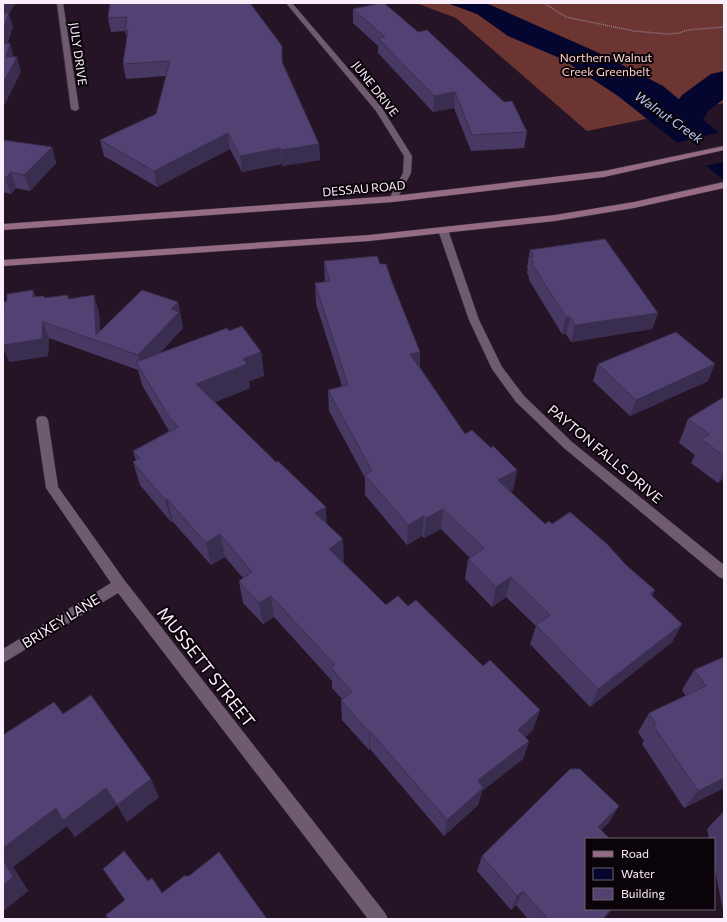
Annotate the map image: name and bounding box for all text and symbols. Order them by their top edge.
street label: JULY DRIVE [67,21,90,86]
park label: Northern Walnut Creek Greenbelt [560,50,652,78]
street label: JUNE DRIVE [349,58,402,119]
water label: Walnut Creek [632,88,707,147]
street label: DESSAU ROAD [322,177,406,199]
street label: PAYTON FALLS DRIVE [545,401,666,507]
street label: BRIXEY LANE [19,590,103,651]
street label: MUSSETT STREET [153,602,260,731]
legend [585,838,715,910]
text: Road [621,846,649,860]
text: Water [621,866,655,880]
text: Building [621,886,665,900]

